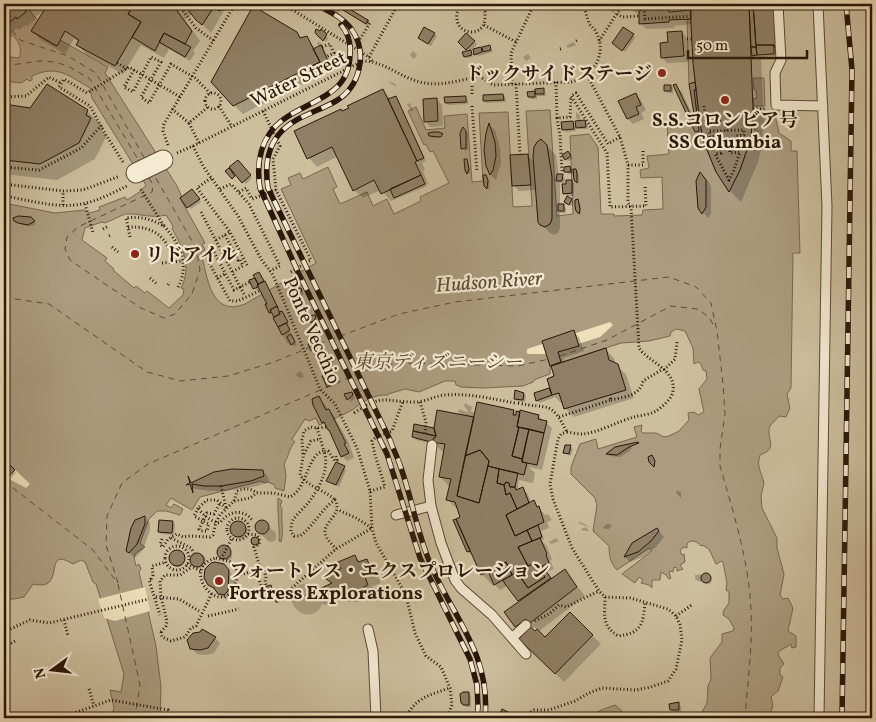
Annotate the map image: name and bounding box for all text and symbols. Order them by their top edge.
scale bar [688,28,807,60]
text: 50 m [696,36,728,57]
street label: Water Street [246,45,352,114]
place label: ドックサイドステージ [465,62,652,88]
marker: ドックサイドステージ [656,67,668,79]
marker: S.S.コロンビア号 SS Columbia [719,94,731,106]
place label: S.S.コロンビア号 SS Columbia [652,108,798,156]
place label: リドアイル [145,243,238,269]
marker: リドアイル [129,248,141,260]
water label: Hudson River [435,265,544,301]
street label: Ponte Vecchio [276,273,346,389]
park label: 東京ディズニーシー [353,350,523,376]
place label: フォートレス・エクスプロレーション Fortress Explorations [229,559,550,607]
marker: フォートレス・エクスプロレーション Fortress Explorations [213,575,225,587]
north arrow [28,644,78,694]
text: N [30,666,51,680]

